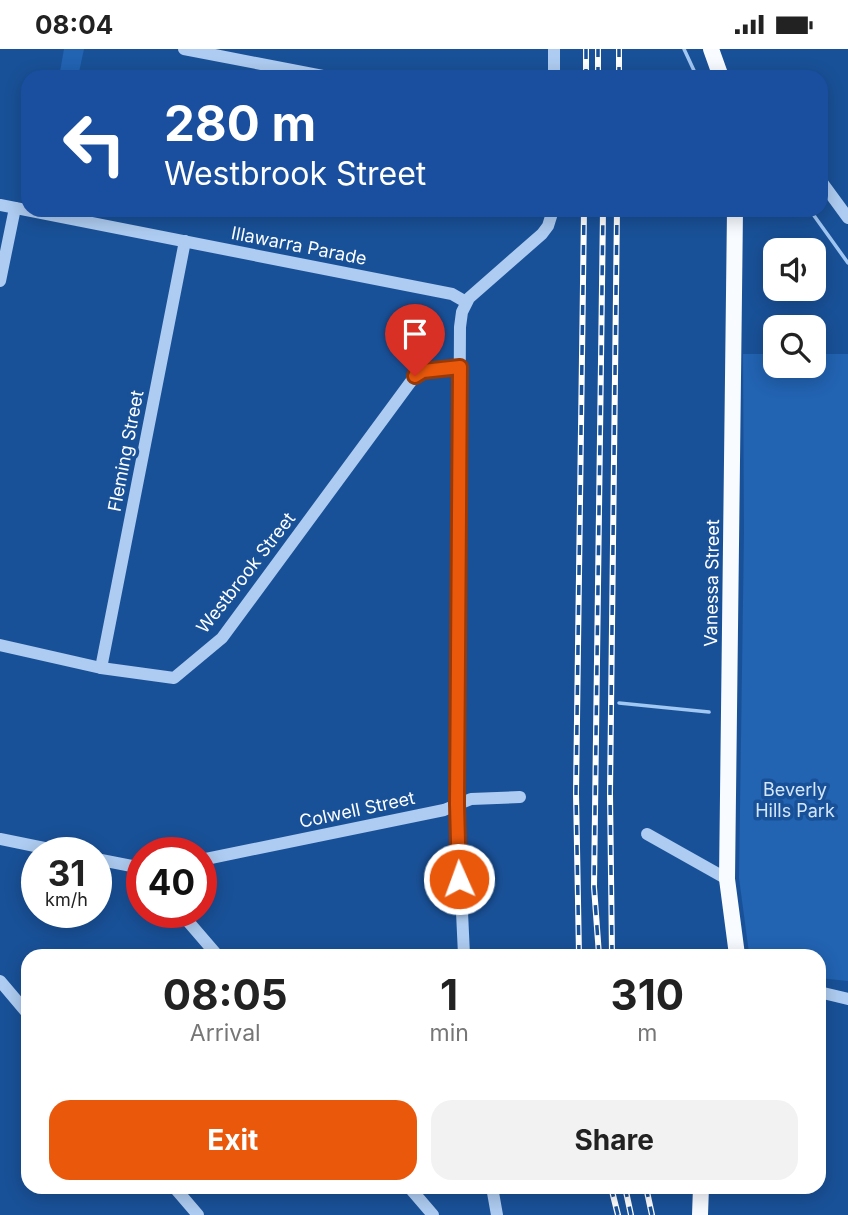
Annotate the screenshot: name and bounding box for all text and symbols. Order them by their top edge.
text: 08:04 [35,9,113,40]
text: 280 m [164,94,316,153]
icon: left [49,98,140,189]
text: Westbrook Street [164,154,426,193]
street label: Illawarra Parade [230,222,369,269]
map controls [763,238,826,378]
button: sound [763,238,826,301]
pin [385,304,445,376]
icon: arrive [396,315,434,353]
button: search [763,315,826,378]
street label: Fleming Street [103,388,148,513]
street label: Westbrook Street [192,508,299,637]
street label: Vanessa Street [700,519,723,647]
park label: Beverly Hills Park [755,779,835,821]
street label: Colwell Street [297,787,417,832]
speed limit sign: 40 [126,837,217,928]
position arrow [422,842,496,916]
text: 31 [48,852,85,894]
text: km/h [45,889,88,910]
text: 08:05 [163,969,288,1020]
text: 1 [440,969,458,1020]
text: 310 [611,969,684,1020]
text: Arrival [190,1019,261,1047]
text: min [429,1019,469,1047]
text: m [637,1019,657,1047]
button: Exit [49,1100,417,1180]
button: Share [431,1100,798,1180]

